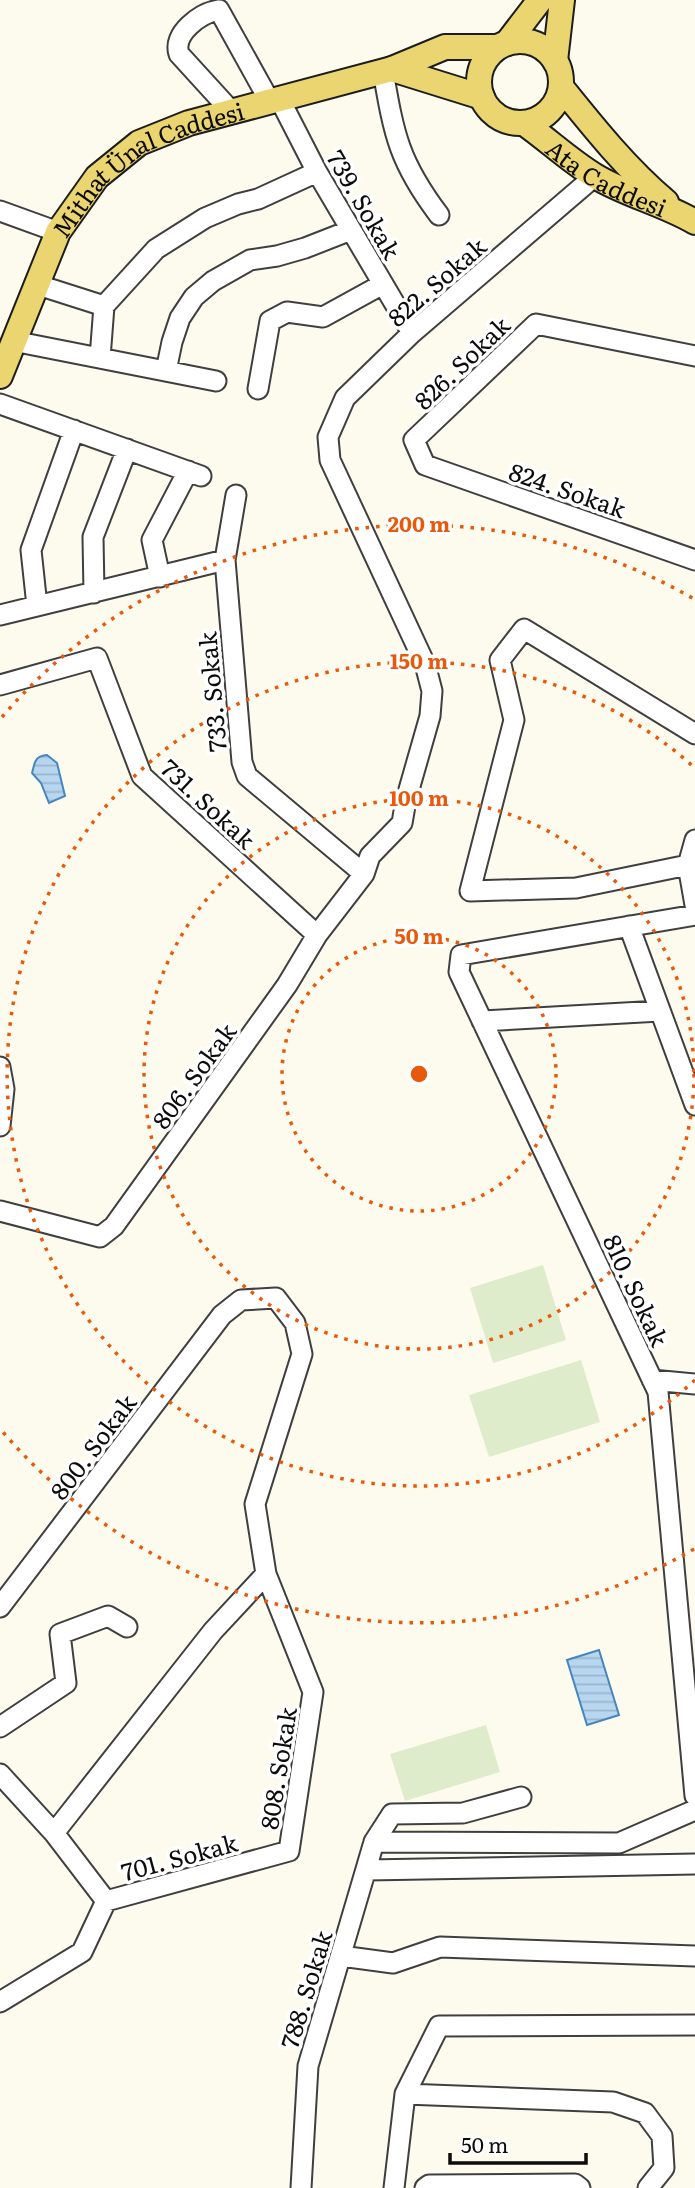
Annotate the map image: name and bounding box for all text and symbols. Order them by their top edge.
street label: Mithat Ünal Caddesi [43,92,248,244]
street label: Ata Caddesi [540,130,673,224]
street label: 739. Sokak [320,143,410,265]
street label: 822. Sokak [379,228,493,334]
street label: 826. Sokak [405,307,517,417]
street label: 824. Sokak [505,453,631,525]
text: 200 m [388,507,450,538]
street label: 733. Sokak [188,630,234,753]
text: 150 m [390,644,448,675]
street label: 731. Sokak [154,750,264,856]
text: 100 m [389,781,449,812]
text: 50 m [394,919,444,950]
street label: 806. Sokak [143,1015,244,1135]
centre of rings [407,1062,431,1086]
street label: 810. Sokak [596,1228,678,1352]
street label: 800. Sokak [41,1386,144,1506]
street label: 808. Sokak [250,1704,304,1832]
street label: 701. Sokak [117,1824,241,1888]
street label: 788. Sokak [270,1925,340,2052]
scale bar [450,2122,586,2166]
text: 50 m [461,2128,508,2159]

